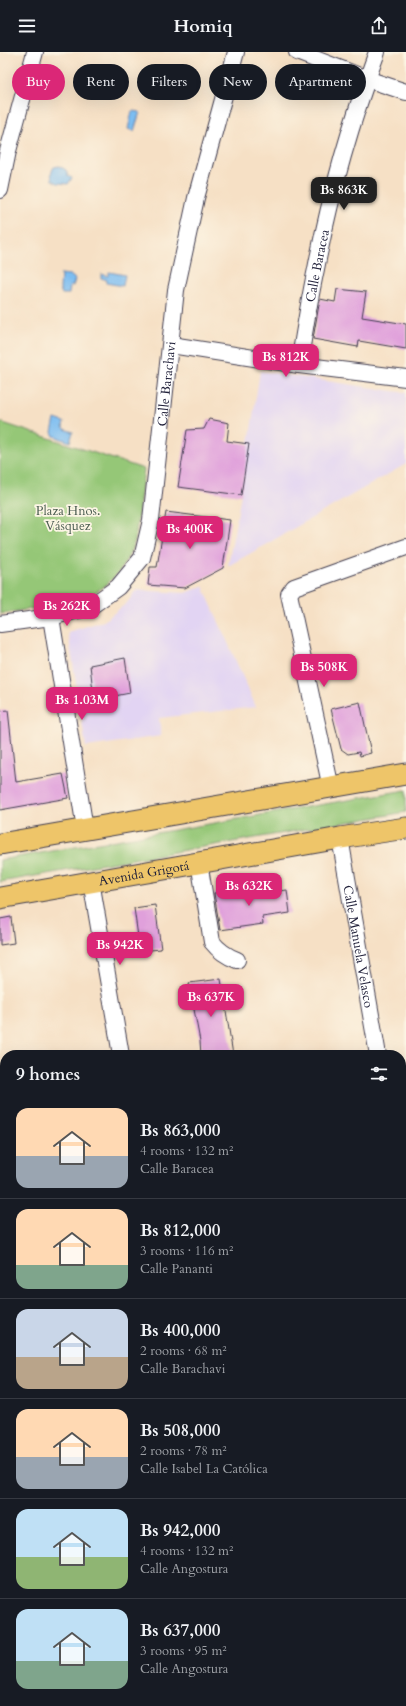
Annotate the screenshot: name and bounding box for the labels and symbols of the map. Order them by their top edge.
pin: Bs 863K [307,177,381,211]
street label: Calle Baracea [302,227,334,304]
street label: Calle Barachavi [153,340,180,427]
pin: Bs 812K [249,344,323,378]
park label: Plaza Hnos. Vásquez [36,502,100,535]
pin: Bs 400K [153,516,227,550]
pin: Bs 262K [30,593,104,627]
pin: Bs 508K [287,654,361,688]
pin: Bs 1.03M [41,687,123,721]
street label: Avenida Grigotá [97,857,191,890]
pin: Bs 632K [212,873,286,907]
street label: Calle Manuela Velasco [338,884,378,1009]
pin: Bs 942K [83,932,157,966]
pin: Bs 637K [174,984,248,1018]

